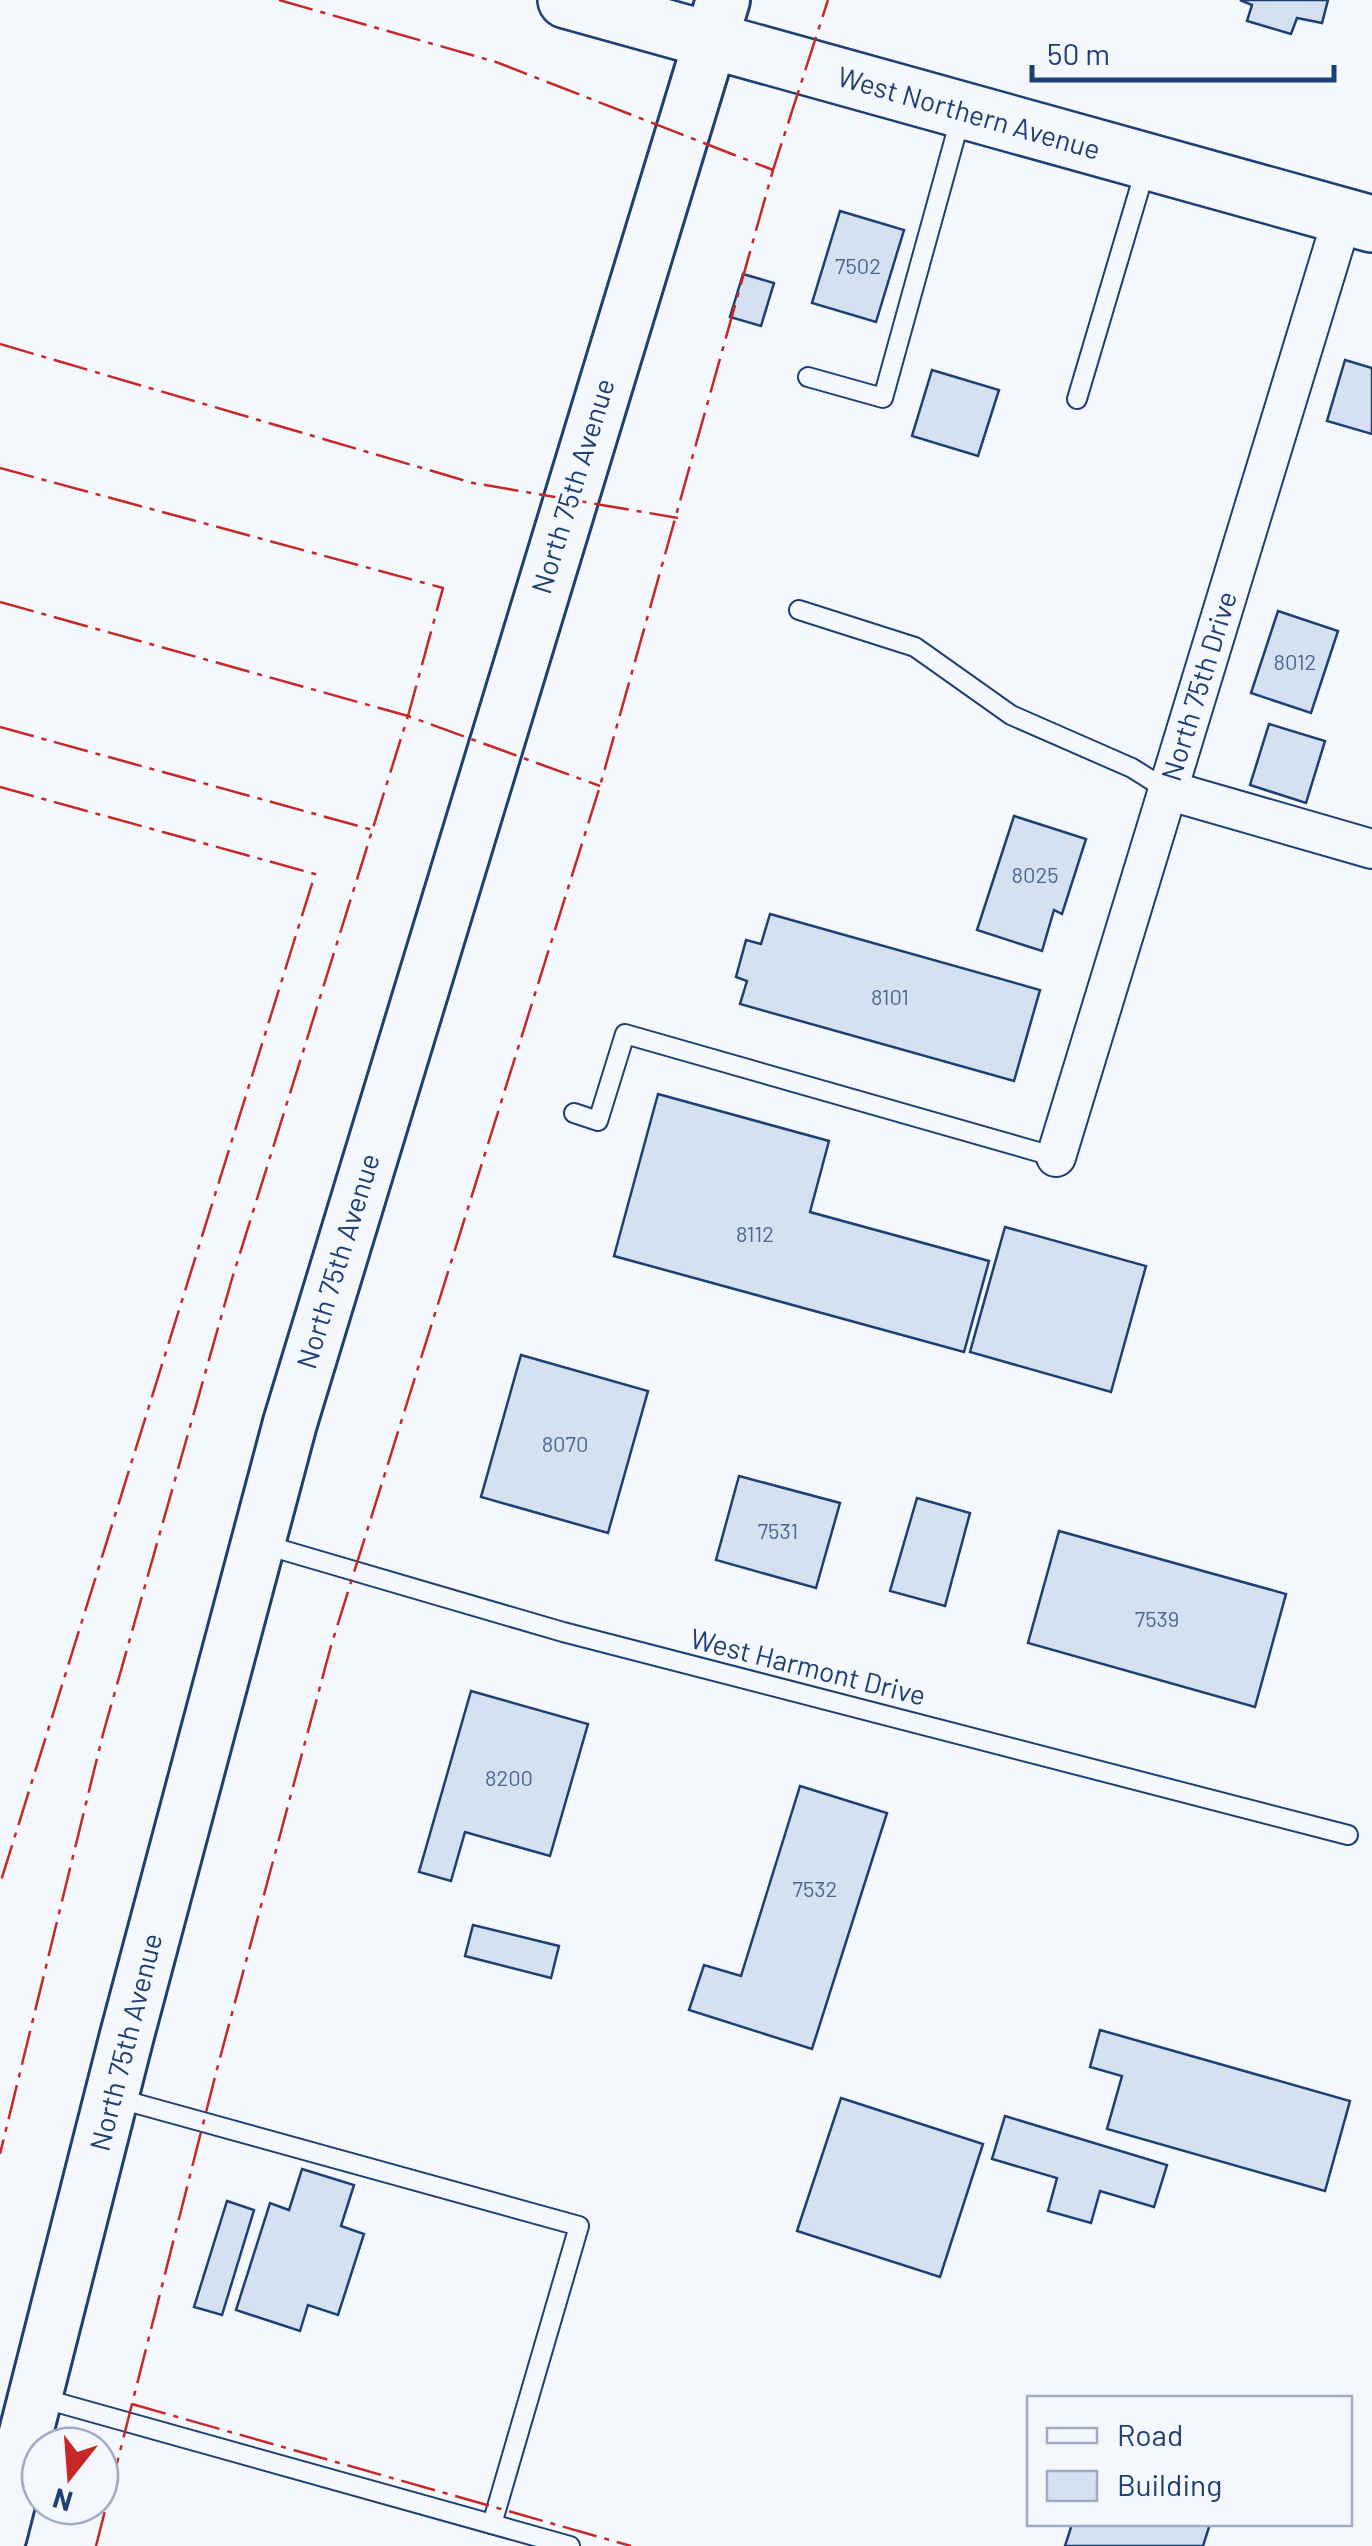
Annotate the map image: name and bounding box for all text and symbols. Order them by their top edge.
scale bar [1032,20,1334,82]
text: 50 m [1047,35,1110,71]
street label: West Northern Avenue [834,58,1105,166]
house number: 7502 [835,252,881,278]
street label: North 75th Avenue [523,374,621,597]
street label: North 75th Drive [1153,587,1243,785]
house number: 8012 [1274,648,1316,674]
house number: 8025 [1012,861,1059,887]
house number: 8101 [871,983,909,1009]
street label: North 75th Avenue [288,1149,386,1372]
house number: 8112 [736,1220,774,1246]
house number: 8070 [542,1430,588,1456]
house number: 7531 [758,1517,798,1543]
house number: 7539 [1135,1605,1179,1631]
street label: West Harmont Drive [687,1620,929,1712]
house number: 8200 [485,1764,533,1790]
house number: 7532 [793,1875,837,1901]
street label: North 75th Avenue [82,1929,169,2154]
legend [1027,2396,1352,2526]
text: Road [1117,2416,1183,2452]
north arrow [20,2426,120,2526]
text: Building [1117,2466,1222,2502]
text: N [49,2482,76,2520]

